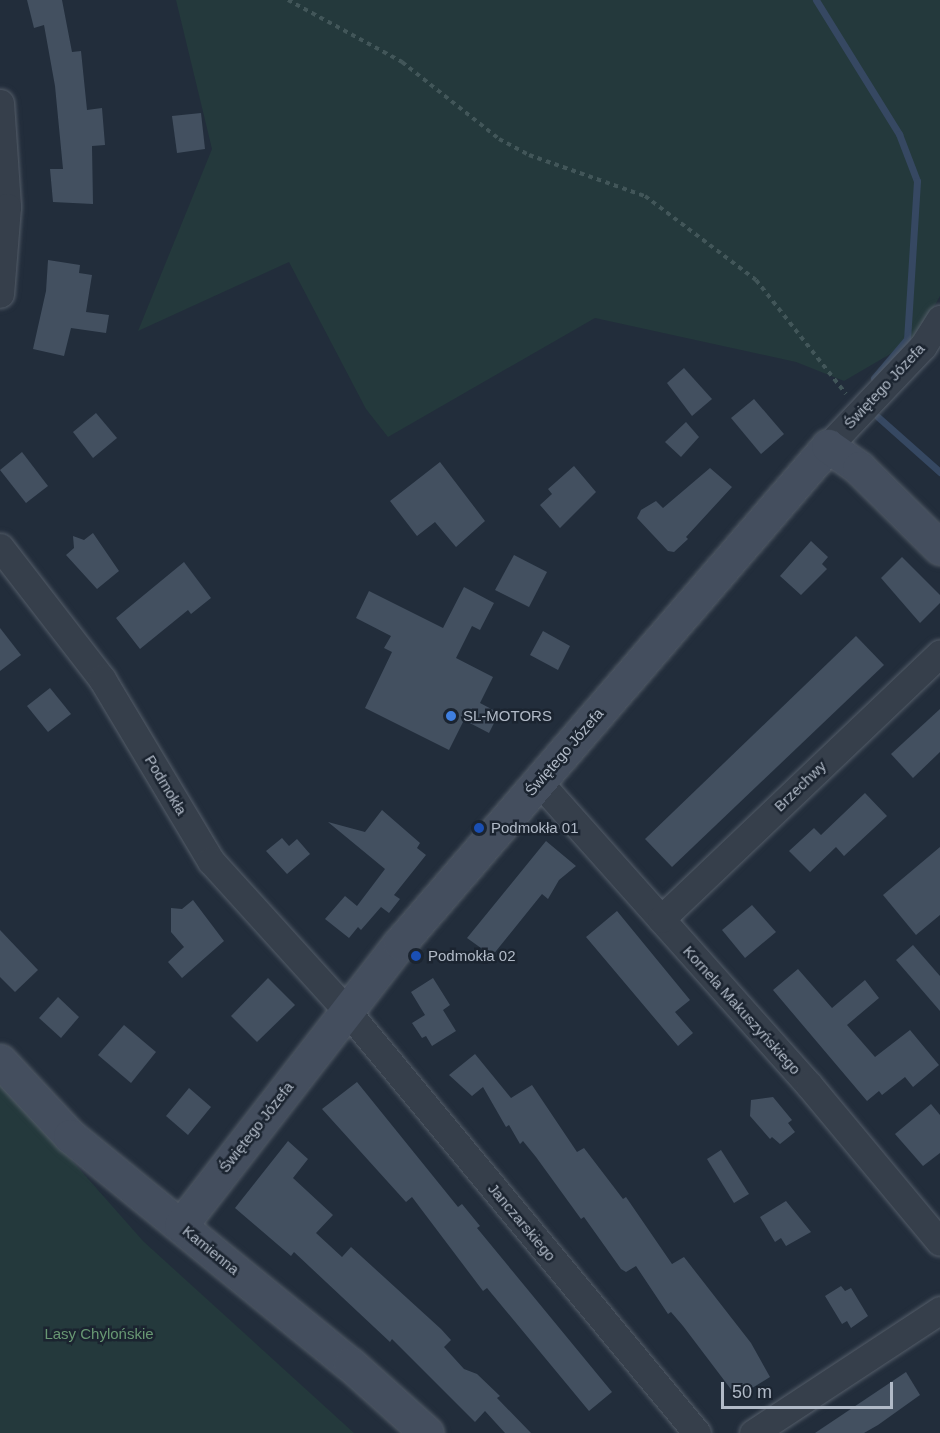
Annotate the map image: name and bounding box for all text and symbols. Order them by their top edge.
street label: Świętego Józefa [840,340,928,432]
street label: Świętego Józefa [521,705,607,799]
place label: SL-MOTORS [463,707,552,725]
marker: SL-MOTORS [444,709,458,723]
street label: Podmokła [141,752,191,818]
street label: Brzechwy [770,757,830,815]
place label: Podmokła 01 [491,819,579,837]
marker: Podmokła 01 [472,821,486,835]
street label: Kornela Makuszyńskiego [680,942,804,1078]
place label: Podmokła 02 [428,947,516,965]
marker: Podmokła 02 [409,949,423,963]
street label: Świętego Józefa [215,1078,297,1176]
street label: Janczarskiego [484,1179,560,1265]
street label: Kamienna [179,1222,243,1278]
park label: Lasy Chylońskie [44,1325,154,1343]
scale bar [724,1370,896,1408]
text: 50 m [732,1382,772,1402]

